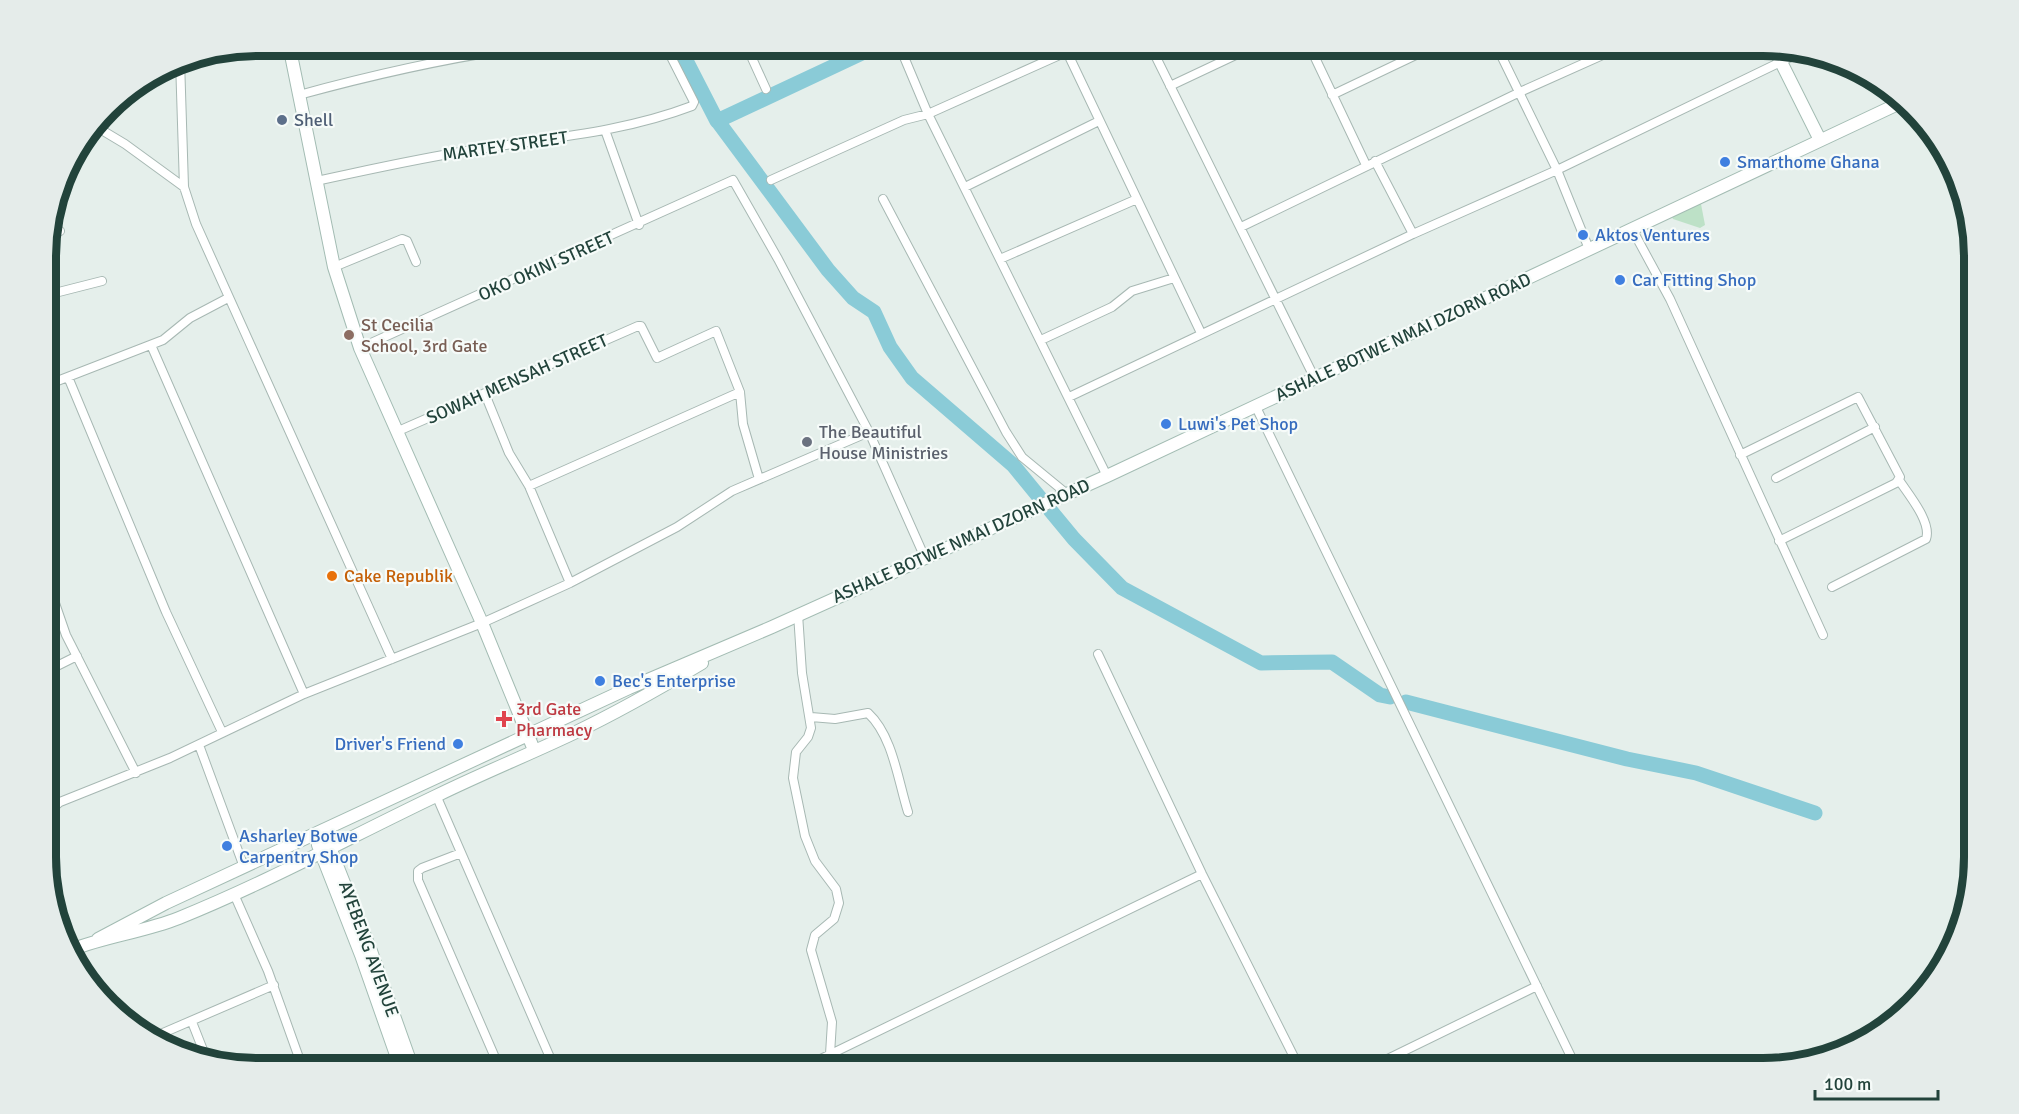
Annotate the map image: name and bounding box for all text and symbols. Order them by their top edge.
place label: Shell [294,109,333,131]
marker: Shell [275,113,289,127]
street label: MARTEY STREET [441,126,569,166]
place label: Smarthome Ghana [1737,151,1880,173]
marker: Smarthome Ghana [1718,155,1732,169]
place label: Aktos Ventures [1595,224,1710,246]
street label: OKO OKINI STREET [475,226,617,306]
marker: Aktos Ventures [1576,228,1590,242]
street label: ASHALE BOTWE NMAI DZORN ROAD [1272,268,1534,406]
place label: Car Fitting Shop [1632,269,1756,291]
marker: Car Fitting Shop [1613,273,1627,287]
place label: St Cecilia School, 3rd Gate [361,314,487,357]
marker: St Cecilia School, 3rd Gate [342,328,356,342]
street label: SOWAH MENSAH STREET [423,329,611,429]
place label: Luwi's Pet Shop [1178,413,1298,435]
marker: Luwi's Pet Shop [1159,417,1173,431]
place label: The Beautiful House Ministries [819,421,948,464]
marker: The Beautiful House Ministries [800,435,814,449]
street label: ASHALE BOTWE NMAI DZORN ROAD [829,474,1093,608]
place label: Cake Republik [344,565,453,587]
marker: Cake Republik [325,569,339,583]
place label: Bec's Enterprise [612,670,736,692]
marker: Bec's Enterprise [593,674,607,688]
place label: 3rd Gate Pharmacy [516,698,593,741]
marker: 3rd Gate Pharmacy [497,712,511,726]
place label: Driver's Friend [334,733,446,755]
marker: Driver's Friend [451,737,465,751]
place label: Asharley Botwe Carpentry Shop [239,825,358,868]
marker: Asharley Botwe Carpentry Shop [220,839,234,853]
street label: AYEBENG AVENUE [334,878,404,1020]
scale bar [1815,1063,1938,1101]
text: 100 m [1824,1073,1871,1095]

